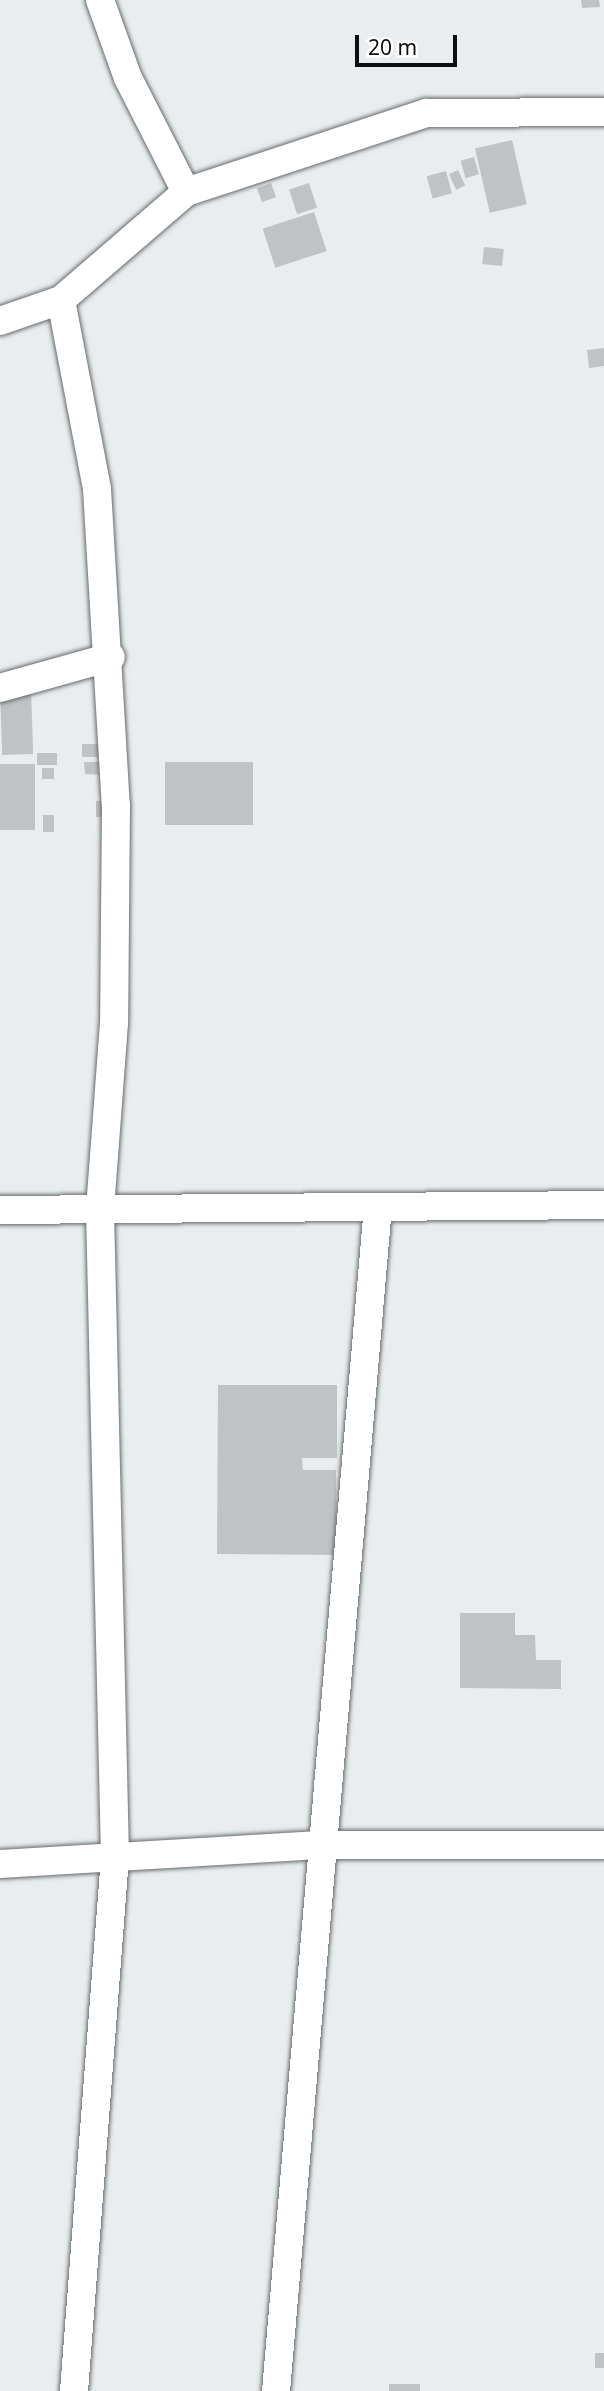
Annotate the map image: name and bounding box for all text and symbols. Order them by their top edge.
scale bar [359,21,461,65]
text: 20 m [368,33,417,61]

